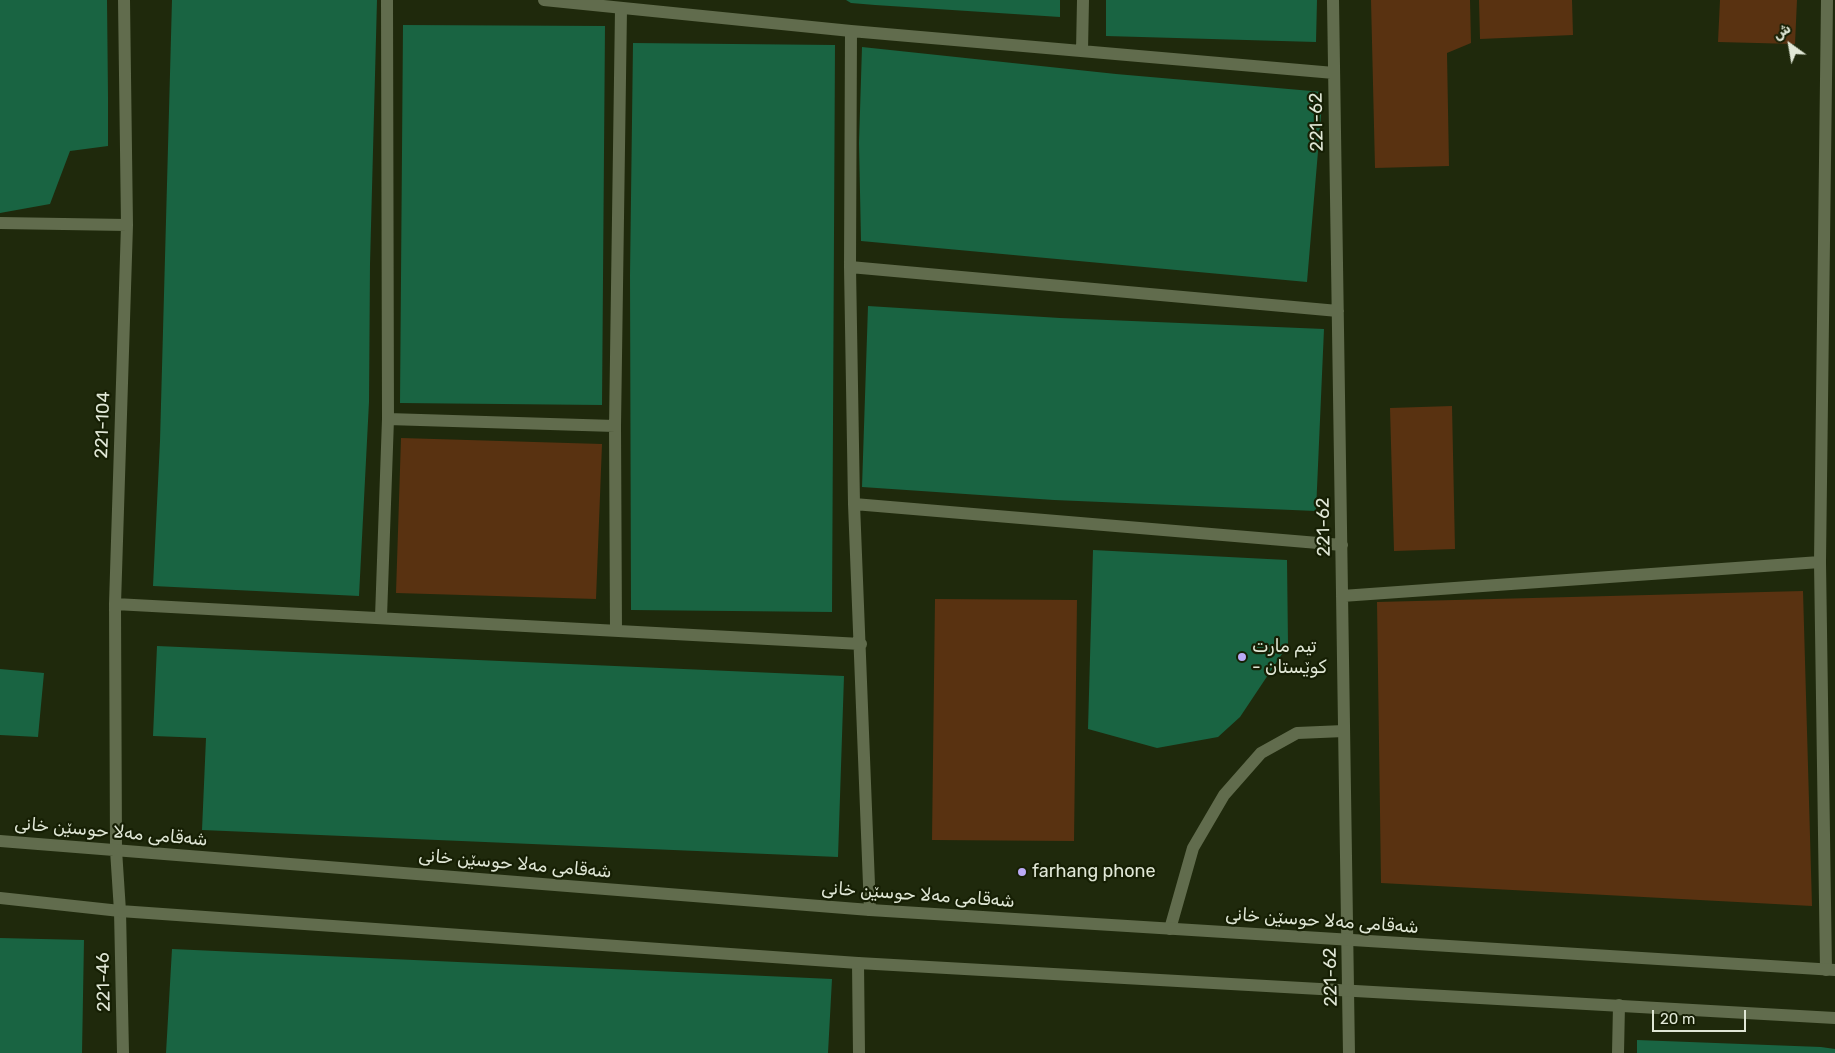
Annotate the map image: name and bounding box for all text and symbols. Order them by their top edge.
north arrow [1765,20,1815,70]
text: ش [1770,20,1794,44]
street label: 221-62 [1306,92,1328,152]
street label: 221-104 [91,391,115,459]
street label: 221-62 [1313,497,1335,557]
place label: تیم مارت - کوێستان [1252,636,1327,679]
marker: تیم مارت - کوێستان [1236,651,1248,663]
street label: شەقامی مەلا حوسێن خانی [13,813,209,851]
street label: شەقامی مەلا حوسێن خانی [417,845,613,883]
place label: farhang phone [1032,861,1156,883]
marker: farhang phone [1016,866,1028,878]
street label: شەقامی مەلا حوسێن خانی [820,877,1016,913]
street label: شەقامی مەلا حوسێن خانی [1224,903,1420,939]
street label: 221-62 [1320,947,1342,1007]
street label: 221-46 [93,952,115,1012]
scale bar [1655,1000,1749,1032]
text: 20 m [1660,1010,1695,1028]

